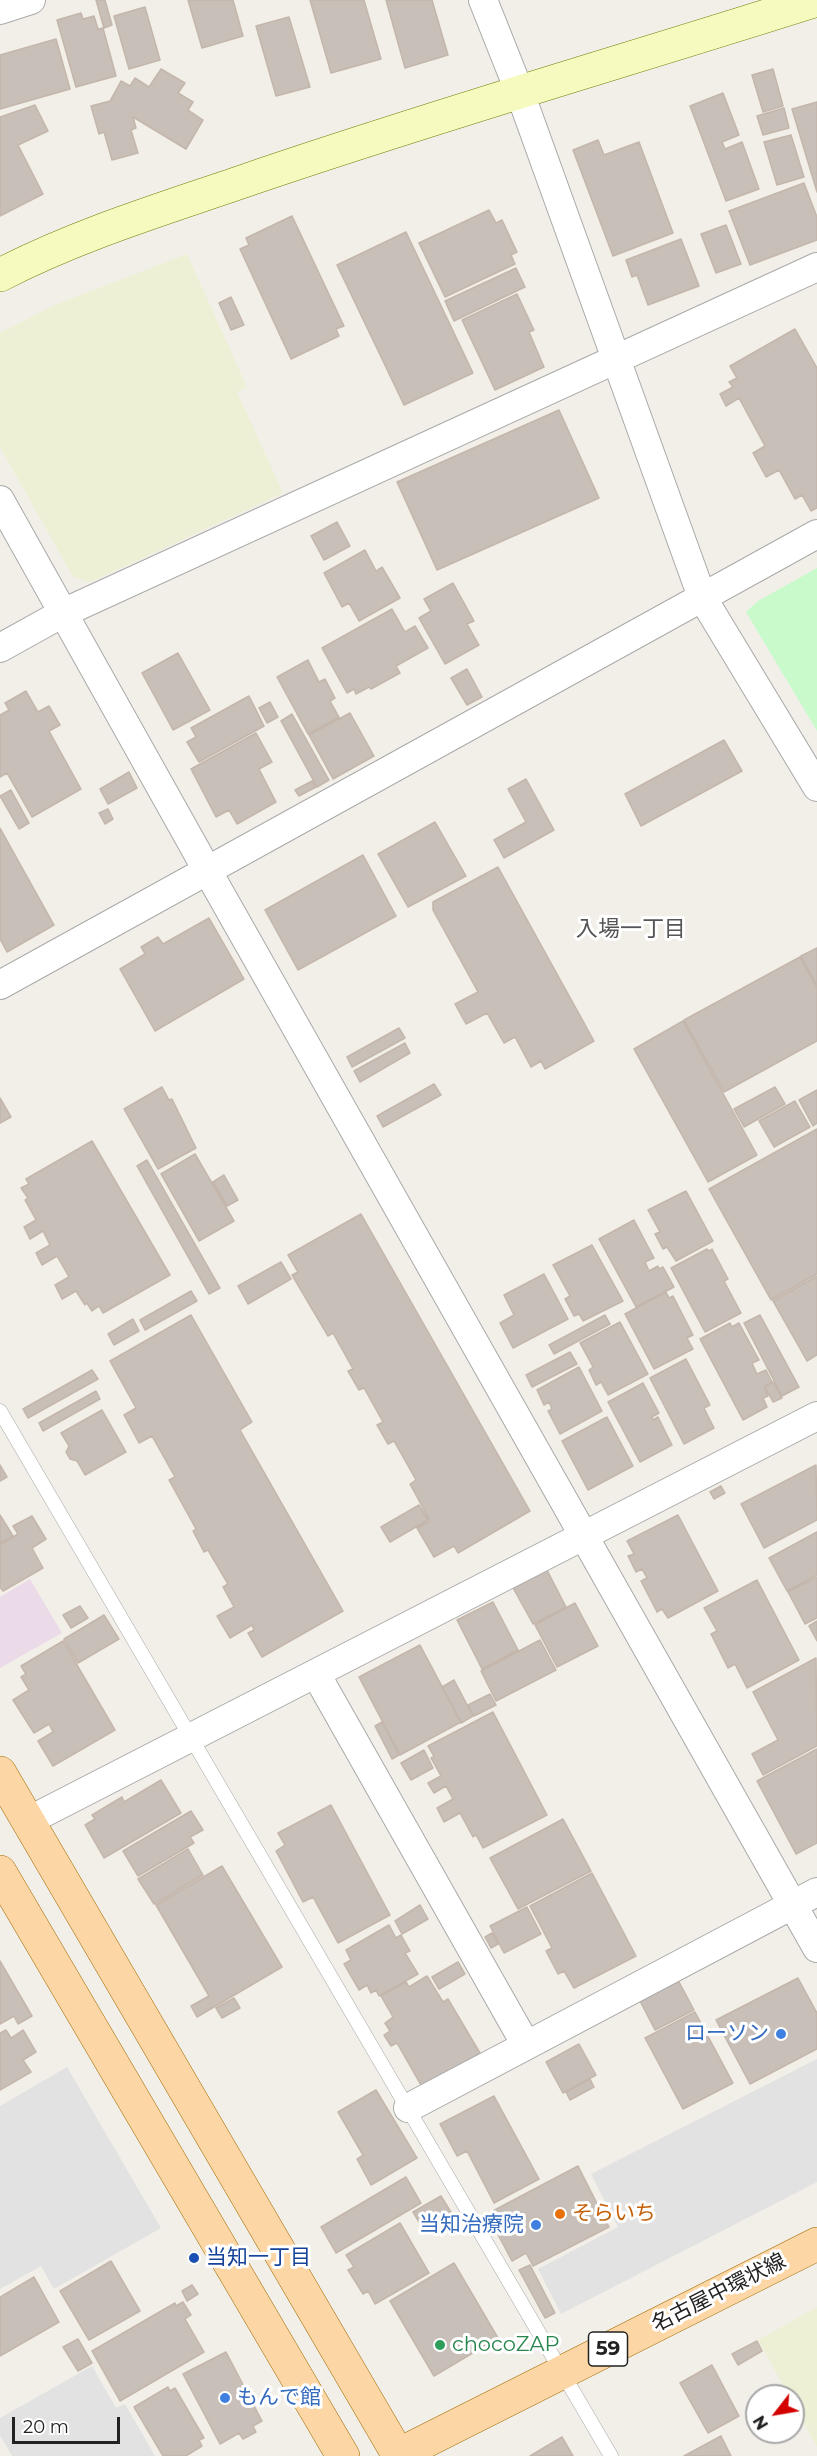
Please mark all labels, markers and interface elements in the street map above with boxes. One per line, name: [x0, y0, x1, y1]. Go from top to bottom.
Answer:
district label: 入場一丁目: [576, 917, 686, 943]
place label: ローソン: [685, 2021, 769, 2047]
marker: ローソン: [774, 2027, 788, 2041]
place label: そらいち: [572, 2201, 656, 2227]
marker: そらいち: [553, 2207, 567, 2221]
place label: 当知治療院: [419, 2212, 524, 2238]
marker: 当知治療院: [529, 2218, 543, 2232]
place label: 当知一丁目: [206, 2245, 311, 2271]
street label: 名古屋中環状線: [648, 2248, 790, 2338]
marker: 当知一丁目: [187, 2251, 201, 2265]
place label: chocoZAP: [452, 2332, 560, 2358]
road number: 59: [588, 2332, 628, 2366]
marker: chocoZAP: [433, 2338, 447, 2352]
north arrow: [745, 2384, 805, 2444]
place label: もんで館: [237, 2385, 321, 2411]
marker: もんで館: [218, 2391, 232, 2405]
scale bar: [15, 2405, 123, 2443]
text: N: [749, 2412, 772, 2433]
text: 20 m: [23, 2416, 69, 2438]

